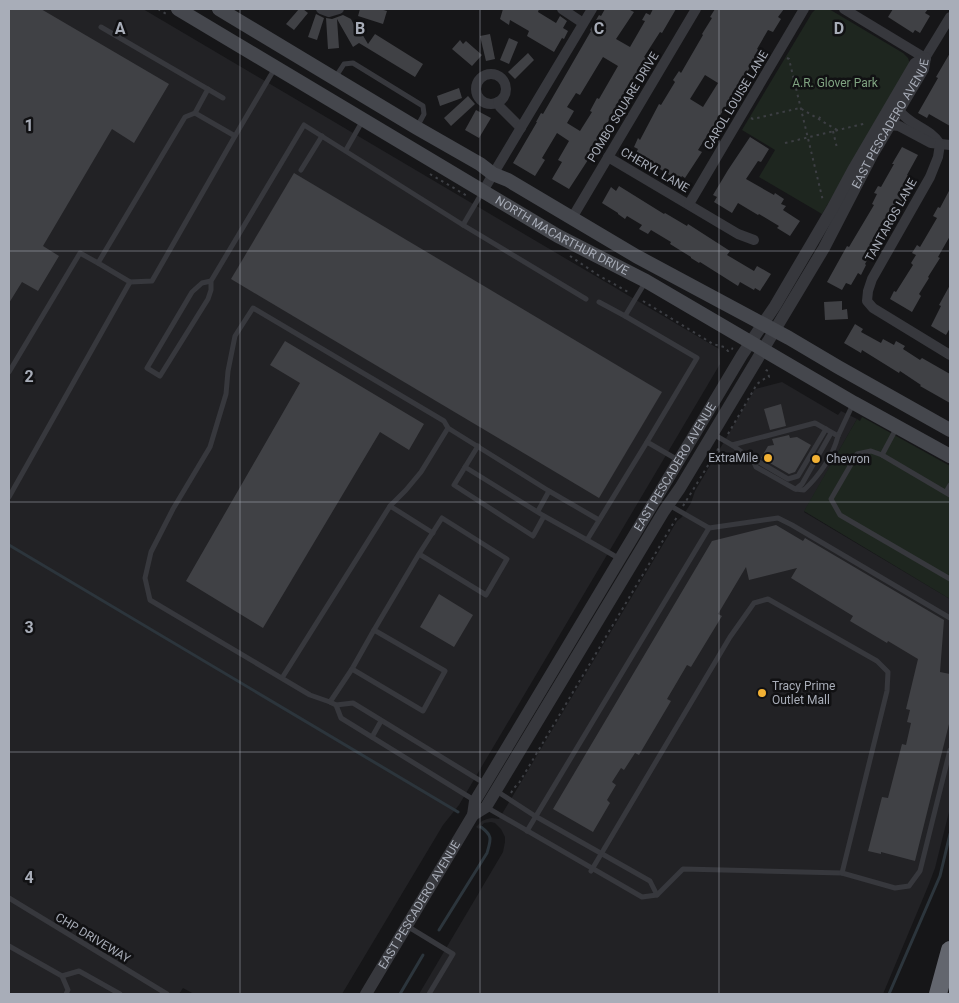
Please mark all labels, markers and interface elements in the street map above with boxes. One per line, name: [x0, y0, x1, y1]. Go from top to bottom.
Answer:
text: A: [115, 19, 126, 38]
text: B: [355, 19, 365, 38]
text: C: [594, 19, 604, 38]
text: D: [834, 19, 844, 38]
street label: CAROL LOUISE LANE: [701, 48, 771, 152]
street label: POMBO SQUARE DRIVE: [585, 49, 662, 165]
street label: EAST PESCADERO AVENUE: [849, 57, 932, 191]
park label: A.R. Glover Park: [792, 76, 879, 90]
text: 1: [24, 116, 34, 135]
street label: CHERYL LANE: [618, 145, 692, 195]
street label: TANTAROS LANE: [862, 176, 920, 264]
street label: NORTH MACARTHUR DRIVE: [493, 193, 631, 278]
text: 2: [24, 367, 34, 386]
street label: EAST PESCADERO AVENUE: [631, 400, 719, 534]
place label: ExtraMile: [708, 451, 758, 465]
marker: ExtraMile: [762, 452, 774, 464]
place label: Chevron: [826, 452, 870, 466]
marker: Chevron: [810, 453, 822, 465]
text: 3: [24, 618, 34, 637]
place label: Tracy Prime Outlet Mall: [772, 679, 835, 707]
marker: Tracy Prime Outlet Mall: [756, 687, 768, 699]
street label: EAST PESCADERO AVENUE: [376, 838, 463, 971]
text: 4: [24, 868, 34, 887]
street label: CHP DRIVEWAY: [53, 910, 134, 966]

